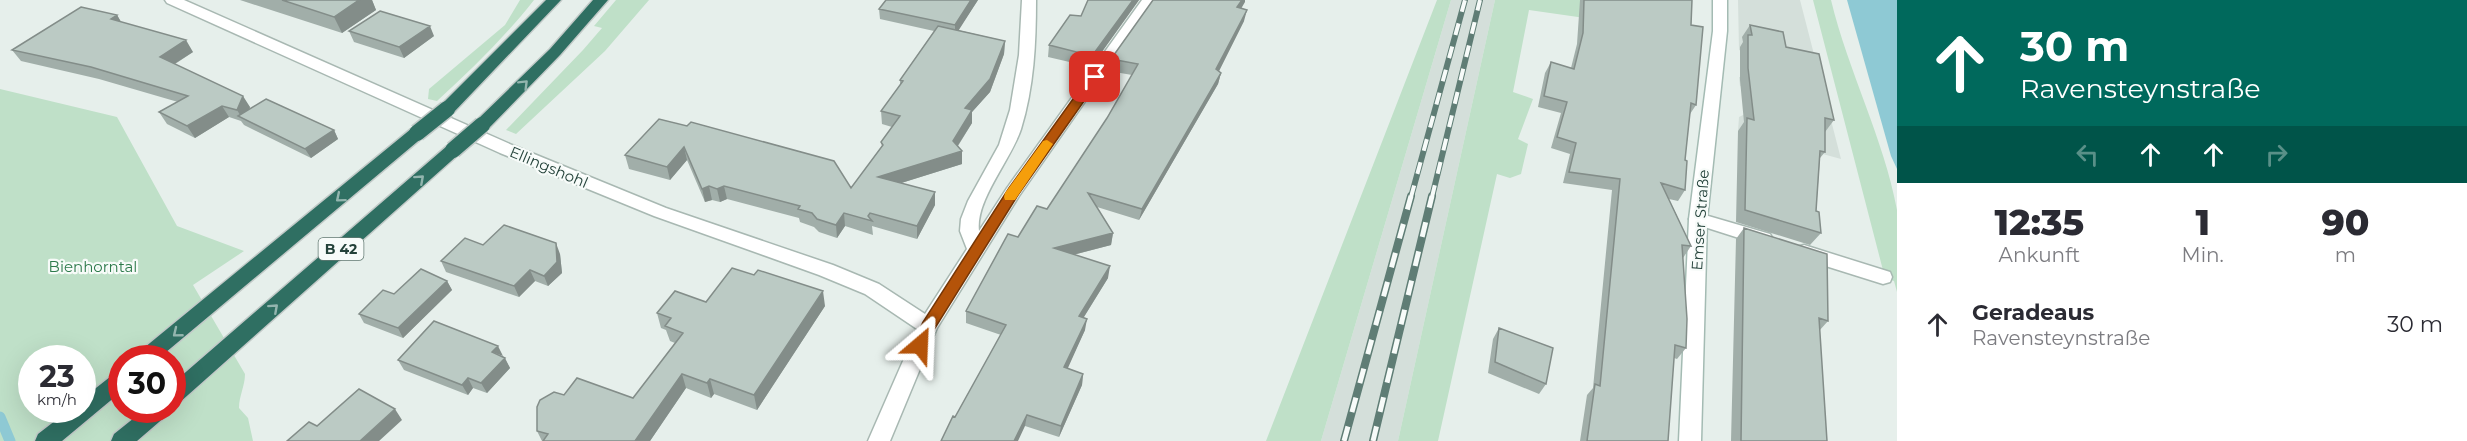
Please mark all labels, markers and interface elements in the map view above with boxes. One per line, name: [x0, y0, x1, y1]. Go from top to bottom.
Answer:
text: 30 m: [2020, 20, 2129, 72]
icon: ahead: [1921, 24, 1999, 102]
pin: [1069, 51, 1120, 102]
icon: arrive: [1078, 60, 1111, 93]
text: Ravensteynstraße: [2020, 72, 2261, 105]
one-way arrow: [517, 80, 527, 91]
icon: left: [2071, 138, 2104, 171]
icon: ahead: [2134, 138, 2167, 171]
icon: ahead: [2197, 138, 2230, 171]
icon: right: [2260, 138, 2293, 171]
street label: Ellingshohl: [507, 142, 591, 192]
street label: Emser Straße: [1687, 169, 1713, 271]
one-way arrow: [413, 175, 424, 186]
one-way arrow: [336, 190, 347, 201]
text: 12:35: [1995, 200, 2084, 244]
text: 1: [2195, 200, 2210, 244]
text: 90: [2321, 200, 2369, 244]
road number: B 42: [318, 238, 364, 260]
text: Ankunft: [1999, 243, 2080, 267]
text: Min.: [2182, 243, 2224, 267]
text: m: [2335, 243, 2356, 267]
park label: Bienhorntal: [49, 257, 137, 276]
text: Geradeaus: [1972, 299, 2094, 326]
one-way arrow: [267, 304, 278, 315]
icon: ahead: [1921, 308, 1954, 341]
text: 30 m: [2387, 311, 2443, 338]
position arrow: [888, 313, 952, 377]
one-way arrow: [173, 326, 184, 337]
text: Ravensteynstraße: [1972, 326, 2150, 350]
speed limit sign: 30: [108, 345, 186, 423]
text: 23: [39, 358, 75, 395]
text: km/h: [37, 390, 77, 409]

